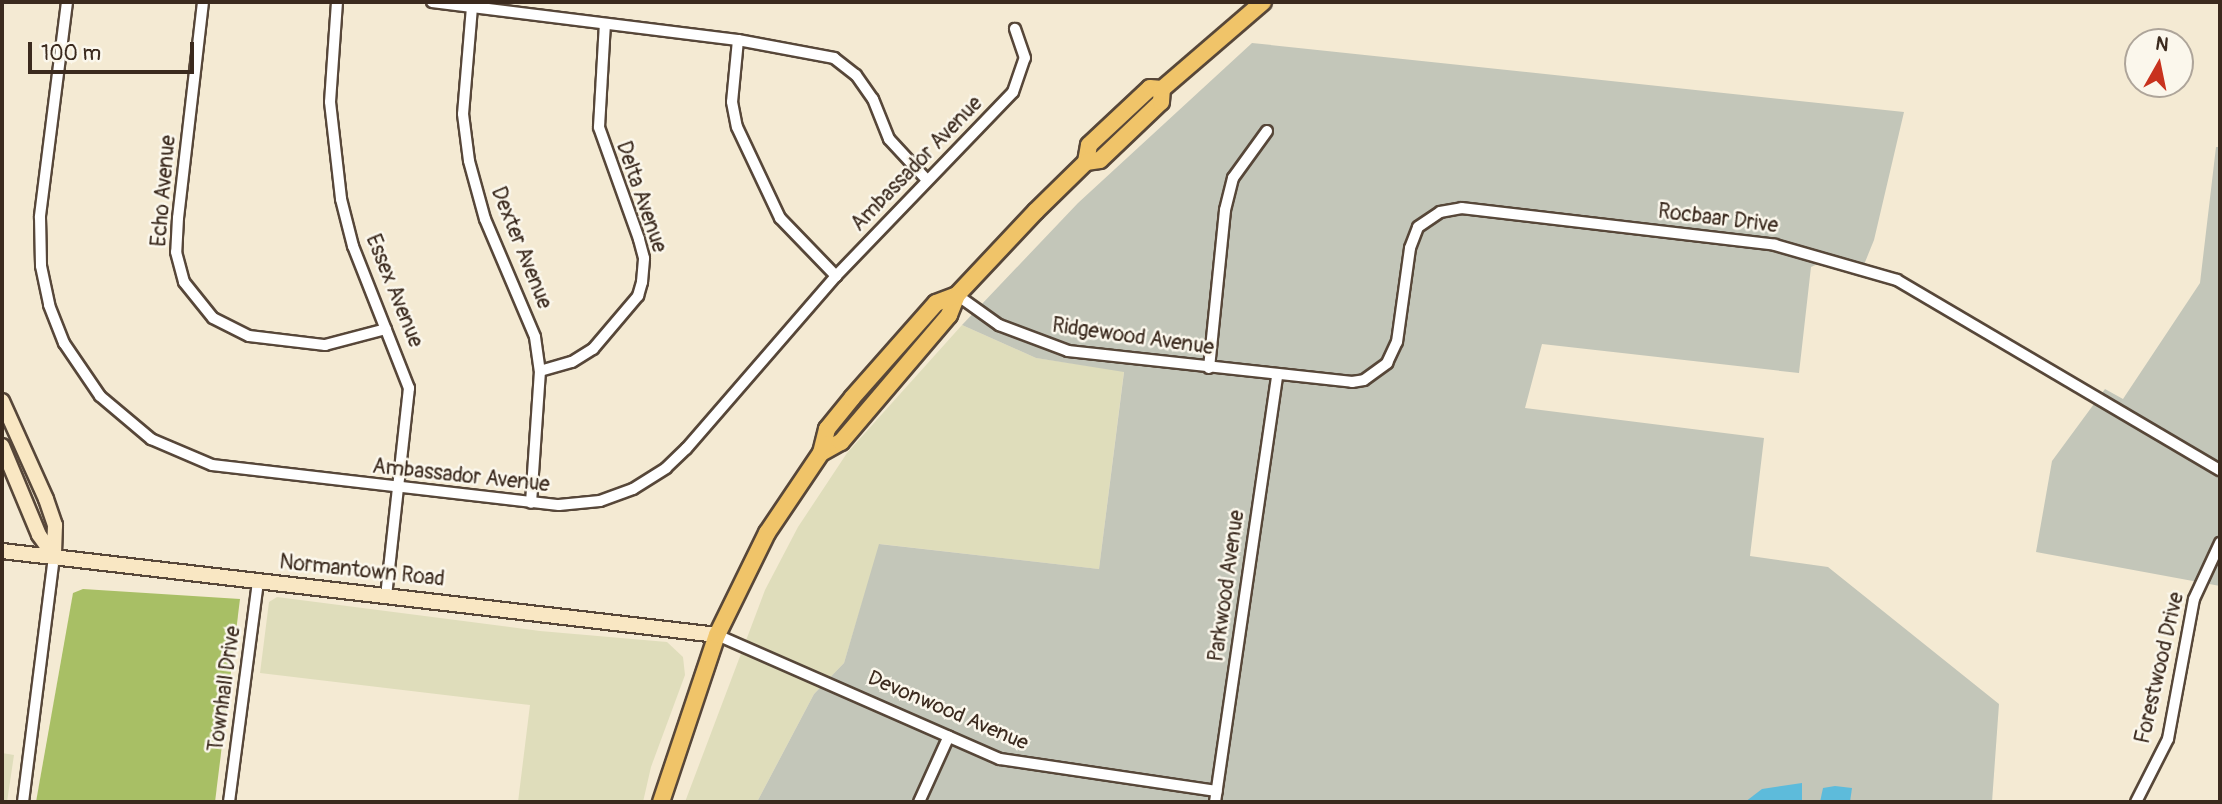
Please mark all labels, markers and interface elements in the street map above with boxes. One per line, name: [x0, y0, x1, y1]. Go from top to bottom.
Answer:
scale bar: [32, 28, 198, 72]
north arrow: [2124, 28, 2194, 98]
text: N: [2154, 31, 2170, 57]
text: 100 m: [41, 40, 101, 67]
street label: Ambassador Avenue: [846, 91, 988, 237]
street label: Echo Avenue: [147, 134, 181, 248]
street label: Delta Avenue: [610, 138, 672, 256]
street label: Dexter Avenue: [485, 183, 557, 313]
street label: Rocbaar Drive: [1656, 199, 1780, 239]
street label: Essex Avenue: [360, 231, 428, 351]
street label: Ridgewood Avenue: [1050, 313, 1216, 361]
street label: Ambassador Avenue: [371, 454, 551, 498]
street label: Parkwood Avenue: [1204, 509, 1250, 663]
street label: Normantown Road: [278, 550, 446, 592]
street label: Forestwood Drive: [2130, 590, 2190, 746]
street label: Townhall Drive: [204, 624, 246, 754]
street label: Devonwood Avenue: [864, 666, 1032, 756]

